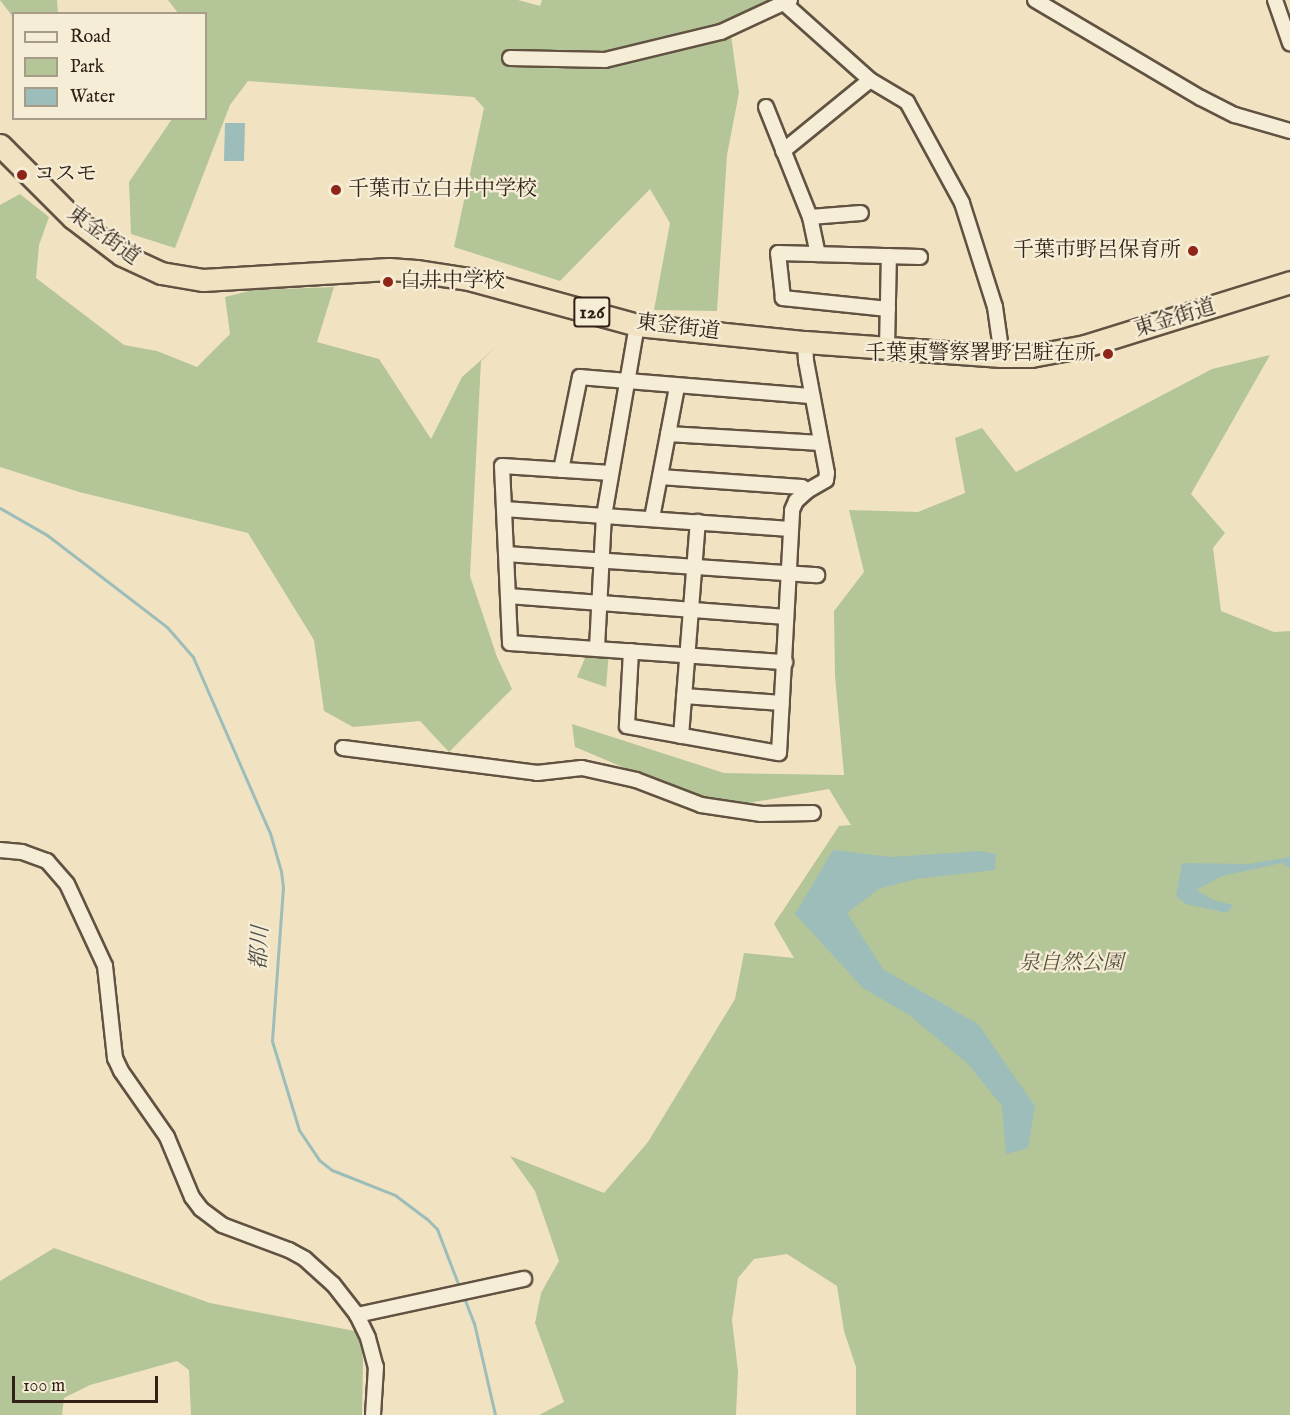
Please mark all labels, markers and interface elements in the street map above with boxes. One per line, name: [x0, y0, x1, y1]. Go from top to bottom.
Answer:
legend: [12, 12, 207, 120]
text: Road: [70, 26, 111, 49]
text: Park: [70, 56, 104, 79]
text: Water: [70, 86, 115, 109]
place label: コスモ: [34, 162, 97, 188]
marker: コスモ: [15, 168, 29, 182]
place label: 千葉市立白井中学校: [348, 177, 537, 203]
marker: 千葉市立白井中学校: [329, 183, 343, 197]
street label: 東金街道: [62, 201, 144, 271]
place label: 千葉市野呂保育所: [1013, 238, 1181, 264]
marker: 千葉市野呂保育所: [1186, 244, 1200, 258]
place label: 白井中学校: [400, 269, 505, 295]
marker: 白井中学校: [381, 275, 395, 289]
road number: 126: [572, 295, 612, 329]
street label: 東金街道: [1131, 295, 1219, 343]
street label: 東金街道: [635, 310, 721, 346]
place label: 千葉東警察署野呂駐在所: [865, 341, 1096, 367]
marker: 千葉東警察署野呂駐在所: [1101, 347, 1115, 361]
water label: 都川: [247, 925, 275, 971]
park label: 泉自然公園: [1019, 951, 1123, 977]
scale bar: [15, 1364, 160, 1402]
text: 100 m: [23, 1375, 65, 1398]

